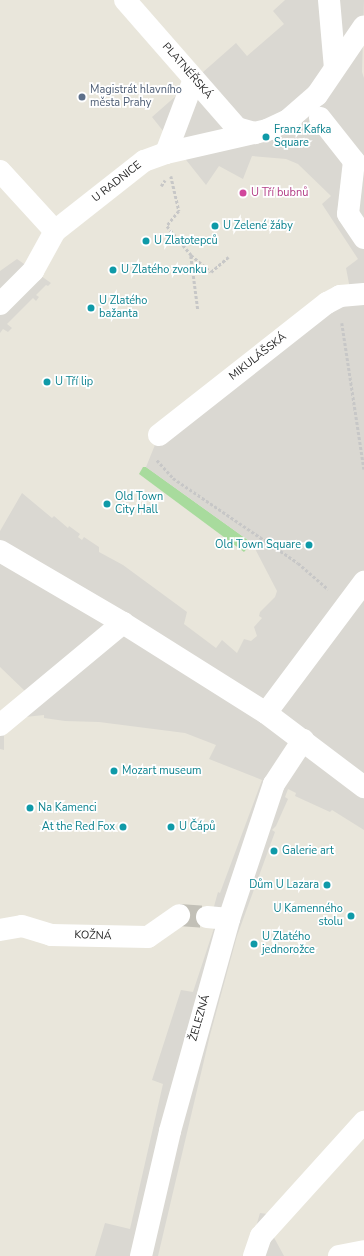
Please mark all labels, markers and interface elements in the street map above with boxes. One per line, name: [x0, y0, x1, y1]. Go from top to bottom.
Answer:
street label: PLATNÉŘSKÁ: [159, 40, 215, 102]
place label: Magistrát hlavního města Prahy: [90, 84, 182, 110]
marker: Magistrát hlavního města Prahy: [77, 92, 87, 102]
place label: Franz Kafka Square: [274, 124, 331, 150]
marker: Franz Kafka Square: [261, 132, 271, 142]
street label: U RADNICE: [90, 159, 144, 205]
place label: U Tří bubnů: [251, 186, 308, 200]
marker: U Tří bubnů: [238, 188, 248, 198]
place label: U Zelené žáby: [223, 219, 293, 233]
marker: U Zelené žáby: [210, 221, 220, 231]
place label: U Zlatotepců: [154, 234, 218, 248]
marker: U Zlatotepců: [141, 236, 151, 246]
place label: U Zlatého zvonku: [121, 263, 207, 277]
marker: U Zlatého zvonku: [108, 265, 118, 275]
place label: U Zlatého bažanta: [99, 295, 147, 321]
marker: U Zlatého bažanta: [86, 303, 96, 313]
street label: MIKULÁŠSKÁ: [227, 331, 289, 383]
place label: U Tří lip: [55, 375, 93, 389]
marker: U Tří lip: [42, 377, 52, 387]
place label: Old Town City Hall: [115, 491, 163, 517]
marker: Old Town City Hall: [102, 499, 112, 509]
place label: Old Town Square: [215, 538, 301, 552]
marker: Old Town Square: [304, 540, 314, 550]
place label: Mozart museum: [122, 764, 202, 778]
marker: Mozart museum: [109, 766, 119, 776]
place label: Na Kamenci: [38, 801, 97, 815]
marker: Na Kamenci: [25, 803, 35, 813]
place label: At the Red Fox: [42, 820, 115, 834]
place label: U Čápů: [179, 820, 215, 834]
marker: At the Red Fox: [118, 822, 128, 832]
marker: U Čápů: [166, 822, 176, 832]
place label: Galerie art: [282, 844, 334, 858]
marker: Galerie art: [269, 846, 279, 856]
place label: Dům U Lazara: [249, 878, 319, 892]
marker: Dům U Lazara: [322, 880, 332, 890]
place label: U Kamenného stolu: [273, 903, 343, 929]
marker: U Kamenného stolu: [346, 911, 356, 921]
street label: KOŽNÁ: [74, 929, 112, 943]
place label: U Zlatého jednorožce: [262, 931, 315, 957]
marker: U Zlatého jednorožce: [249, 939, 259, 949]
street label: ŽELEZNÁ: [187, 993, 213, 1043]

